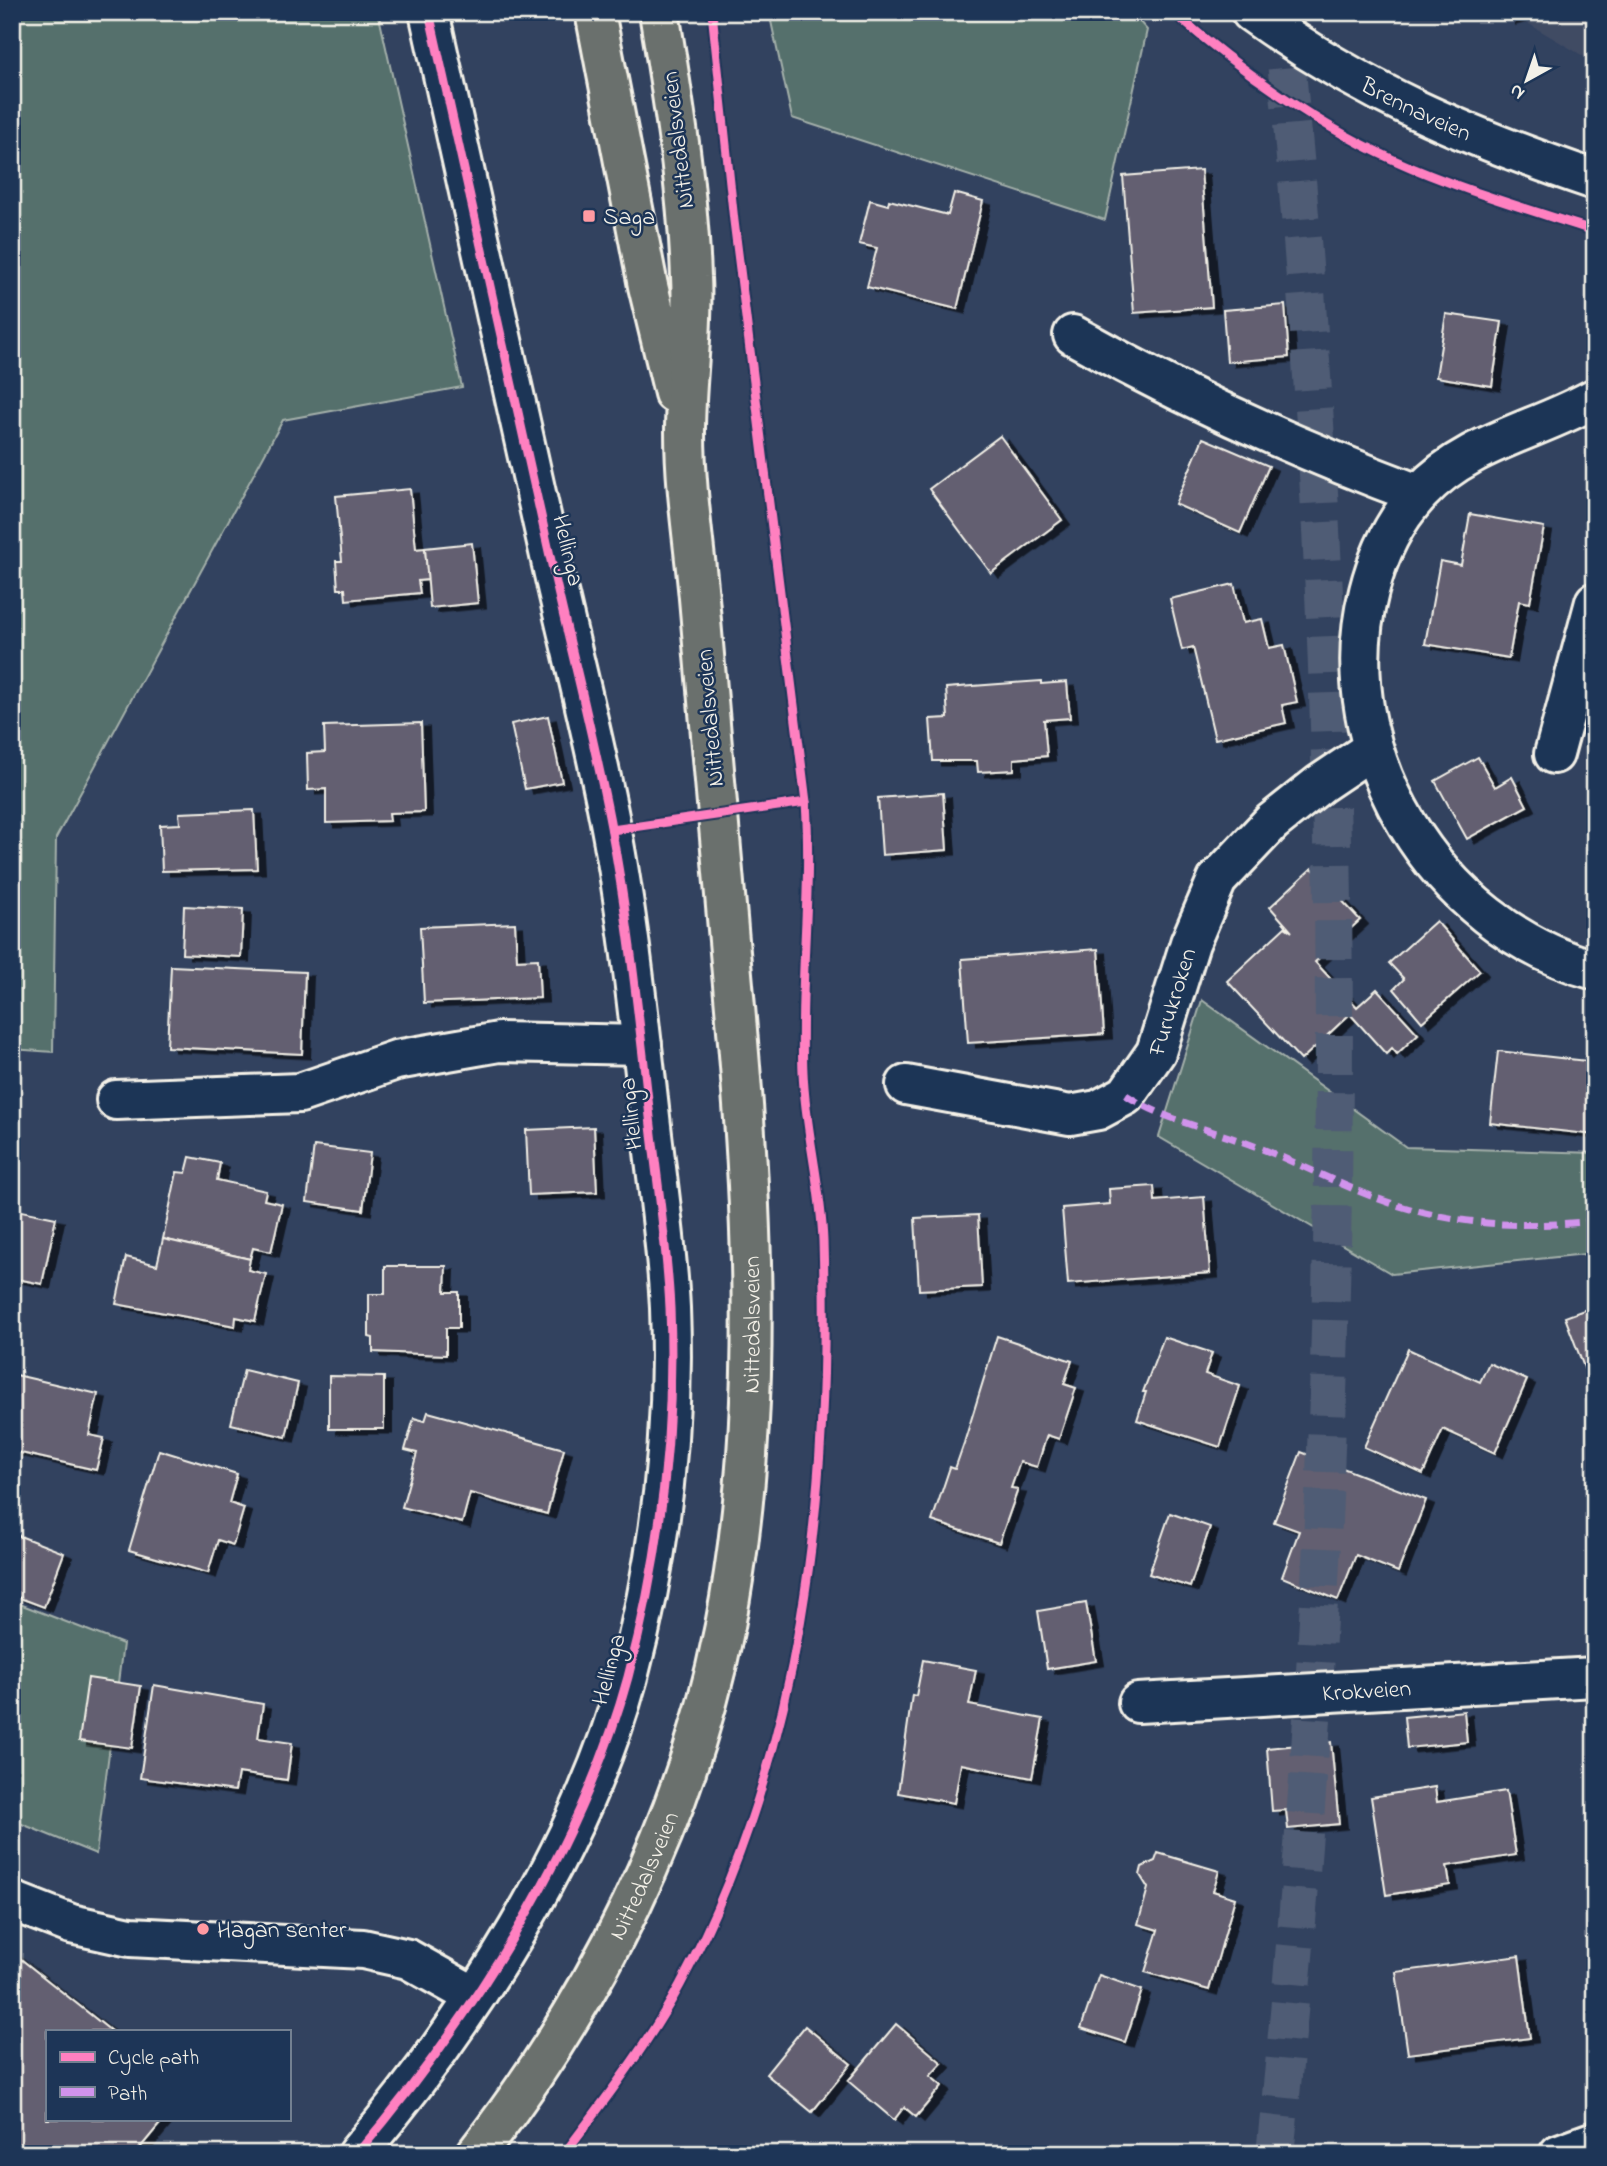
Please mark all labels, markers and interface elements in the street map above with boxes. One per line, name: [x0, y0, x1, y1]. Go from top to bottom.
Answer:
north arrow: [1492, 46, 1562, 116]
street label: Nittedalsveien: [654, 69, 705, 210]
street label: Brennaveien: [1353, 69, 1476, 152]
text: N: [1504, 77, 1531, 106]
place label: Saga: [603, 201, 655, 236]
marker: Saga: [581, 208, 597, 224]
street label: Hellinga: [541, 511, 592, 590]
street label: Nittedalsveien: [688, 648, 735, 788]
street label: Furukroken: [1140, 944, 1207, 1062]
street label: Hellinga: [611, 1076, 654, 1152]
street label: Nittedalsveien: [735, 1255, 772, 1394]
street label: Hellinga: [584, 1630, 637, 1709]
street label: Krokveien: [1321, 1672, 1412, 1712]
street label: Nittedalsveien: [601, 1807, 690, 1947]
place label: Hagan senter: [217, 1914, 347, 1949]
marker: Hagan senter: [195, 1921, 211, 1937]
legend: [46, 2030, 290, 2120]
text: Cycle path: [108, 2044, 199, 2076]
text: Path: [108, 2080, 147, 2110]

